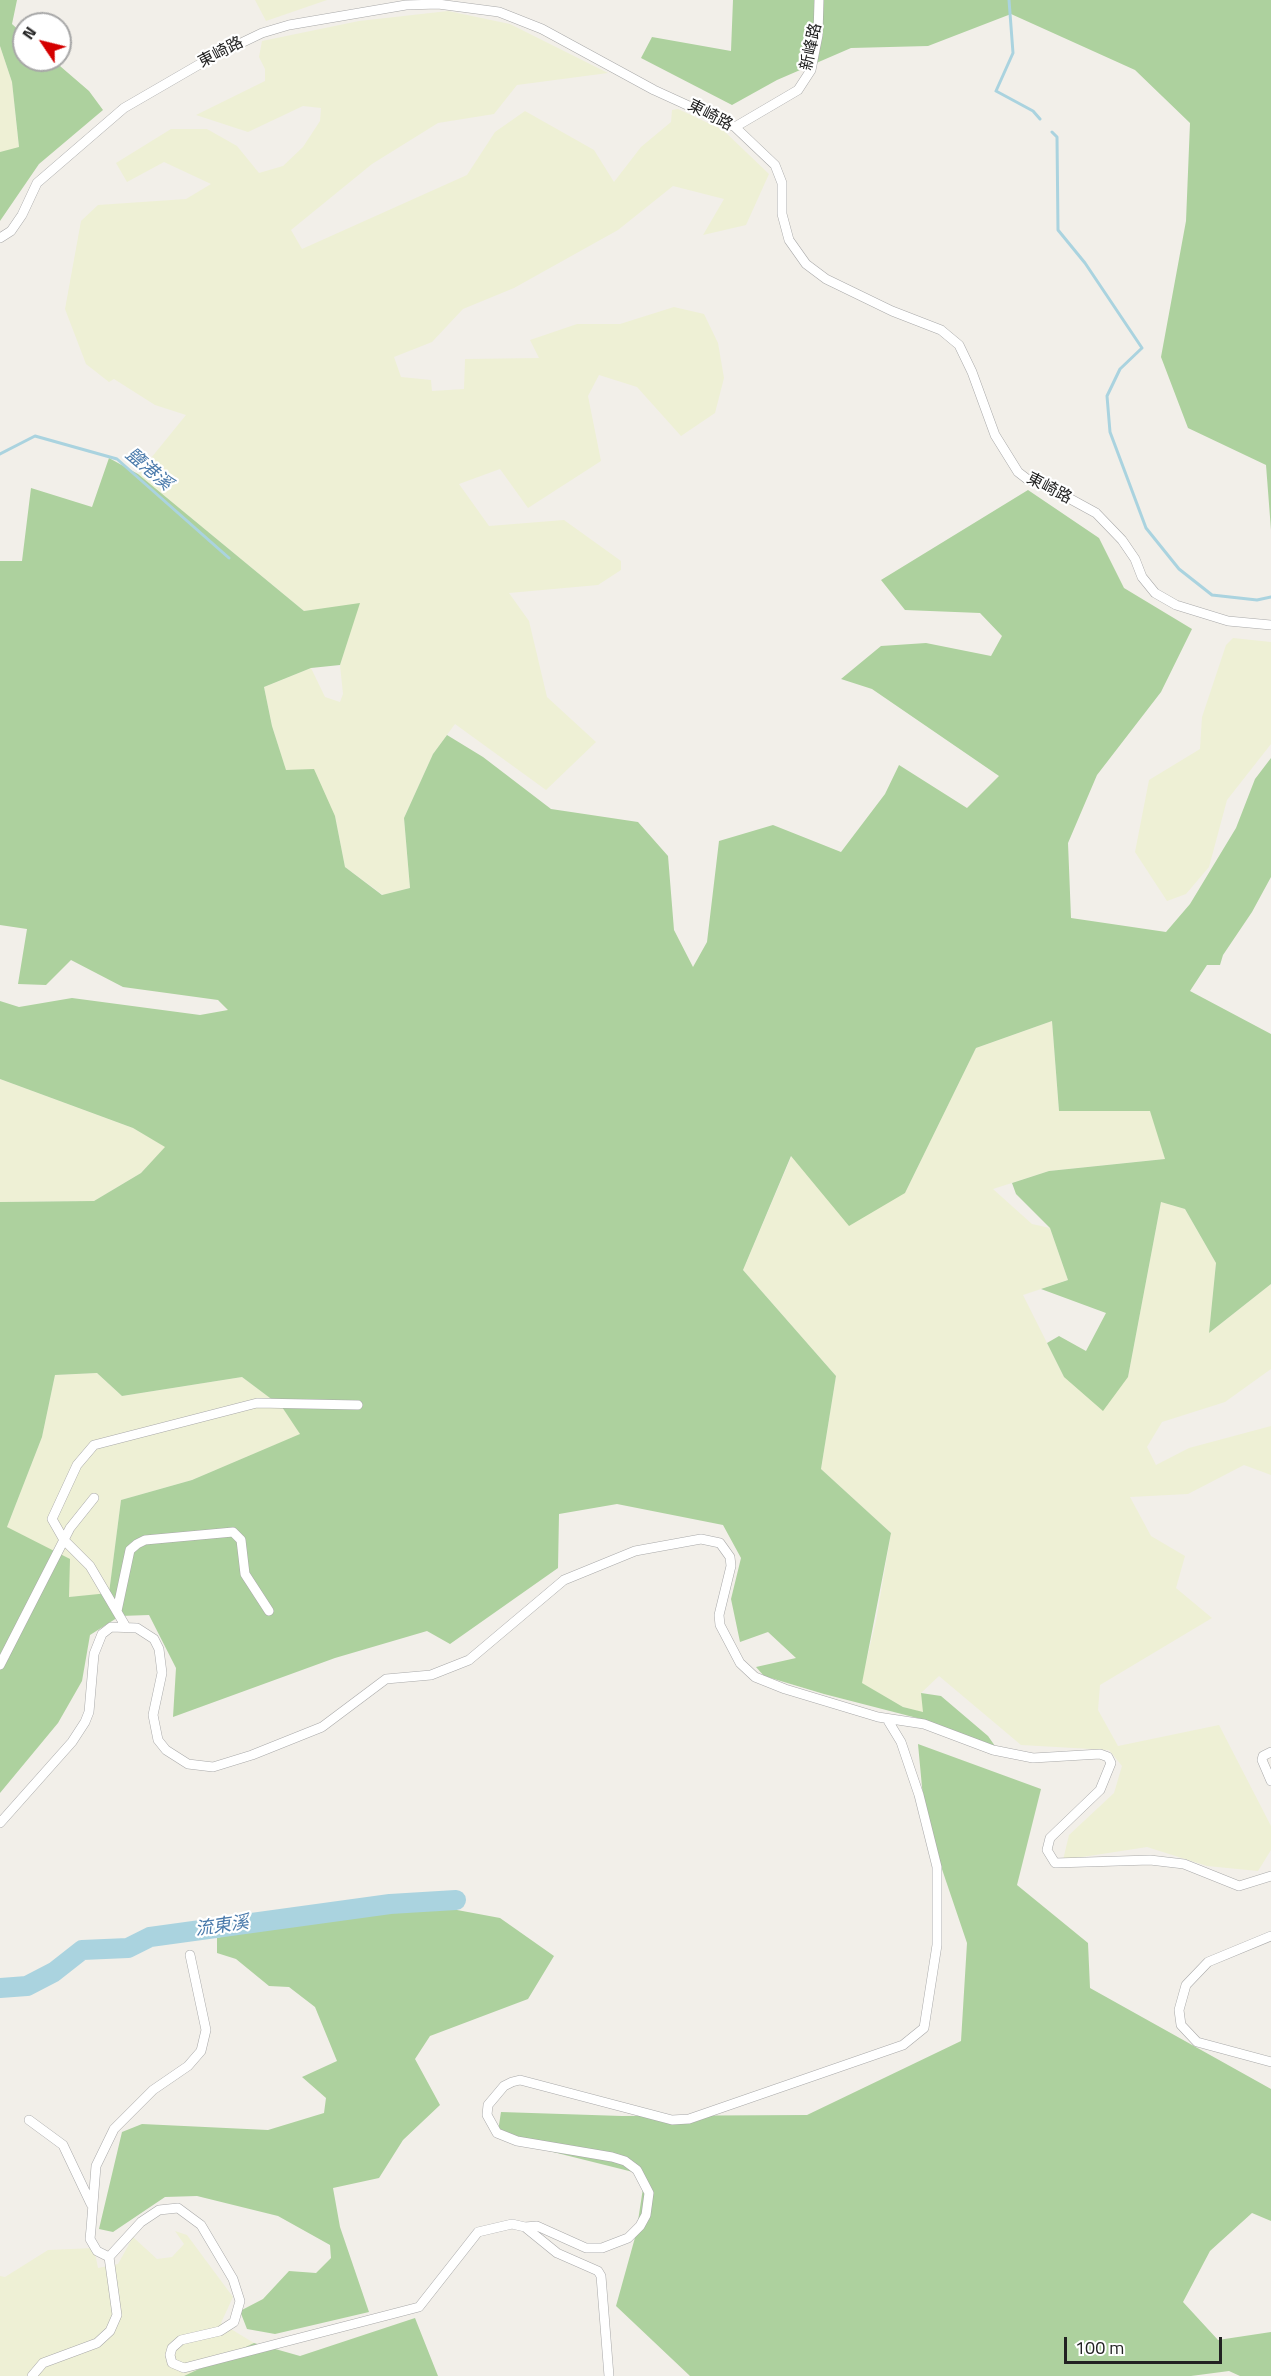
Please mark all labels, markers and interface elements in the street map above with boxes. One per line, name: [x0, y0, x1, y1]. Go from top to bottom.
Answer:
north arrow: [12, 12, 72, 72]
text: N: [16, 21, 42, 44]
street label: 新峰路: [798, 22, 826, 72]
street label: 東崎路: [195, 34, 247, 72]
street label: 東崎路: [684, 97, 736, 135]
water label: 鹽港溪: [120, 444, 176, 496]
street label: 東崎路: [1023, 470, 1075, 508]
water label: 流東溪: [194, 1913, 250, 1941]
scale bar: [1067, 2325, 1224, 2363]
text: 100 m: [1075, 2334, 1124, 2361]

